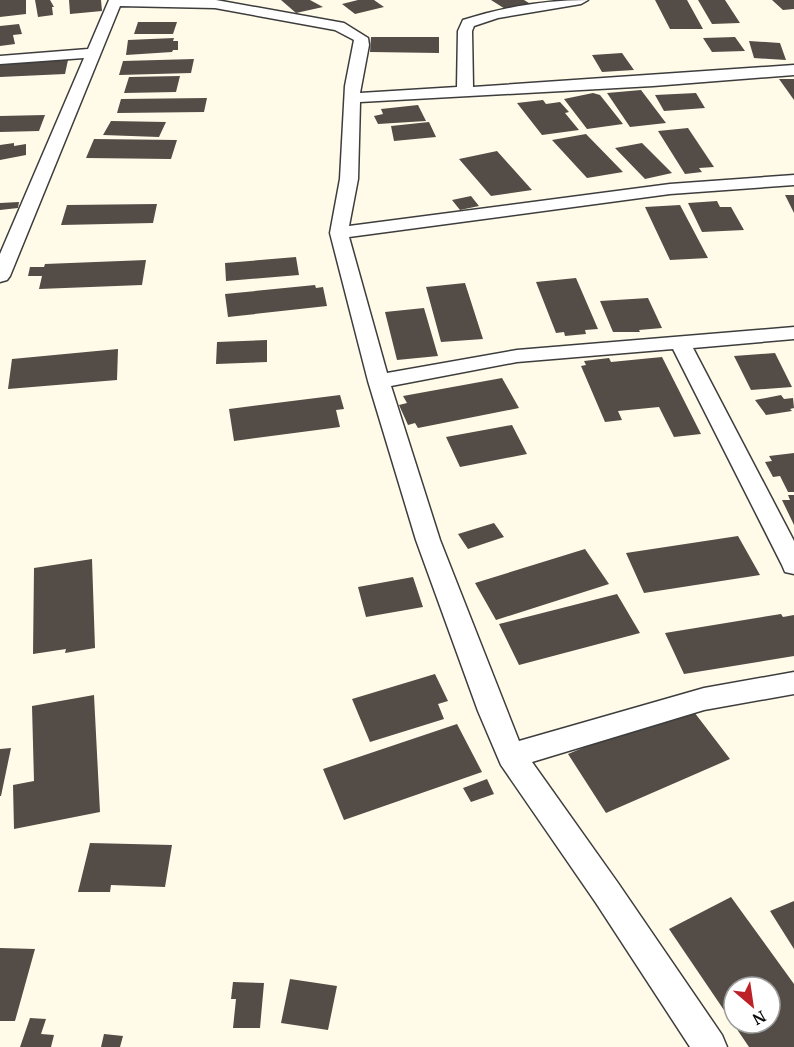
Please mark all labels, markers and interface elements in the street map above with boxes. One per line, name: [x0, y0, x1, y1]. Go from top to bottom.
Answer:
north arrow: [722, 975, 782, 1035]
text: N: [749, 1006, 770, 1031]

